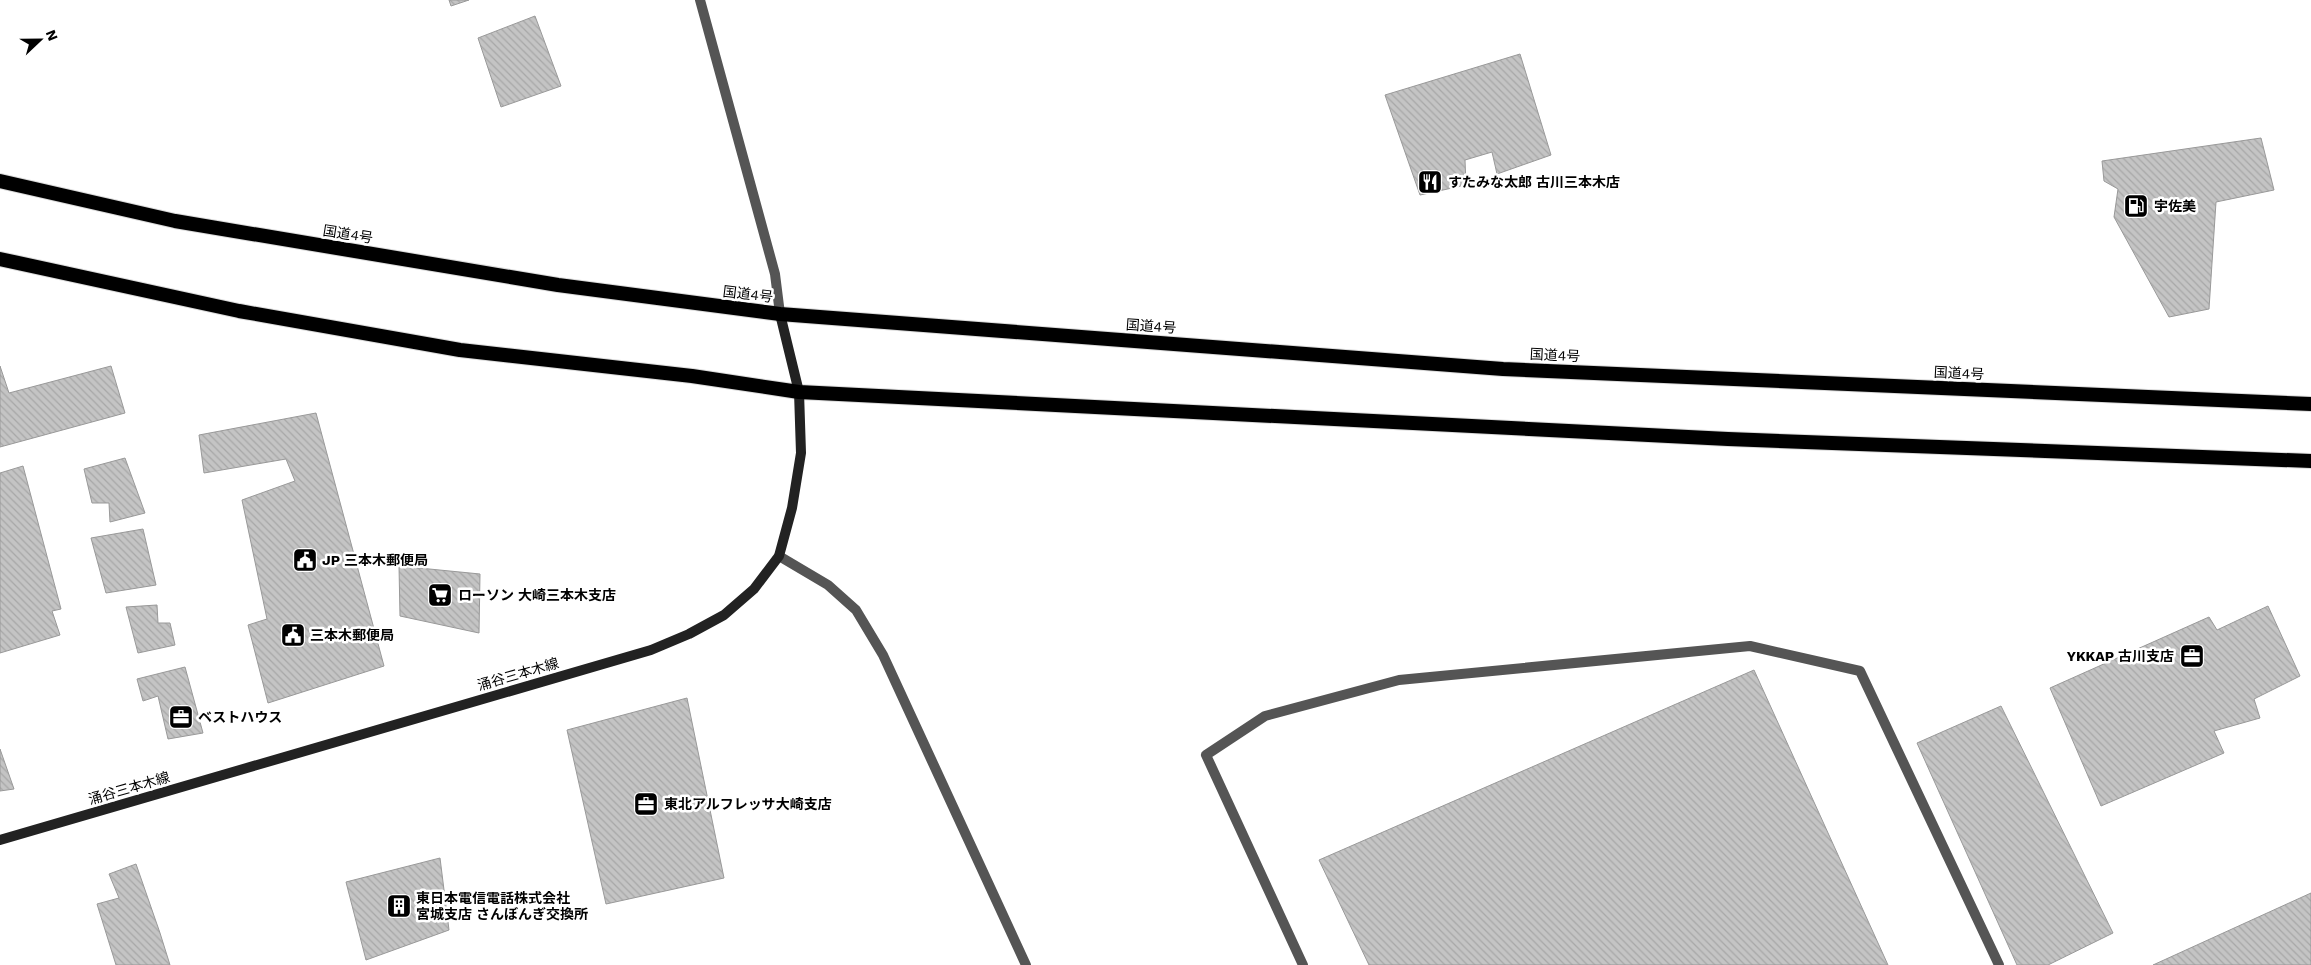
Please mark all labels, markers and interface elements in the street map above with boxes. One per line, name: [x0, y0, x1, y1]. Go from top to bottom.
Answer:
north arrow: [15, 15, 65, 65]
text: N: [43, 27, 61, 43]
restaurant icon: すたみな太郎 古川三本木店: [1417, 169, 1443, 195]
place label: すたみな太郎 古川三本木店: [1448, 174, 1620, 190]
fuel station icon: 宇佐美: [2123, 193, 2149, 219]
place label: 宇佐美: [2154, 198, 2196, 214]
street label: 国道4号: [322, 222, 374, 246]
street label: 国道4号: [722, 283, 774, 305]
street label: 国道4号: [1125, 316, 1177, 336]
street label: 国道4号: [1529, 346, 1581, 364]
street label: 国道4号: [1933, 364, 1985, 382]
public building icon: JP 三本木郵便局: [292, 547, 318, 573]
place label: JP 三本木郵便局: [322, 552, 428, 568]
supermarket icon: ローソン 大崎三本木支店: [427, 582, 453, 608]
place label: ローソン 大崎三本木支店: [458, 587, 616, 603]
public building icon: 三本木郵便局: [280, 622, 306, 648]
place label: 三本木郵便局: [310, 627, 394, 643]
office icon: YKKAP 古川支店: [2179, 643, 2205, 669]
place label: YKKAP 古川支店: [2067, 648, 2174, 664]
street label: 涌谷三本木線: [475, 655, 561, 693]
office icon: ベストハウス: [168, 704, 194, 730]
place label: ベストハウス: [198, 709, 282, 725]
street label: 涌谷三本木線: [86, 769, 172, 807]
office icon: 東北アルフレッサ大崎支店: [633, 791, 659, 817]
place label: 東北アルフレッサ大崎支店: [664, 796, 832, 812]
place label: 東日本電信電話株式会社 宮城支店 さんぼんぎ交換所: [416, 890, 588, 922]
building icon: 東日本電信電話株式会社 宮城支店 さんぼんぎ交換所: [386, 893, 412, 919]

